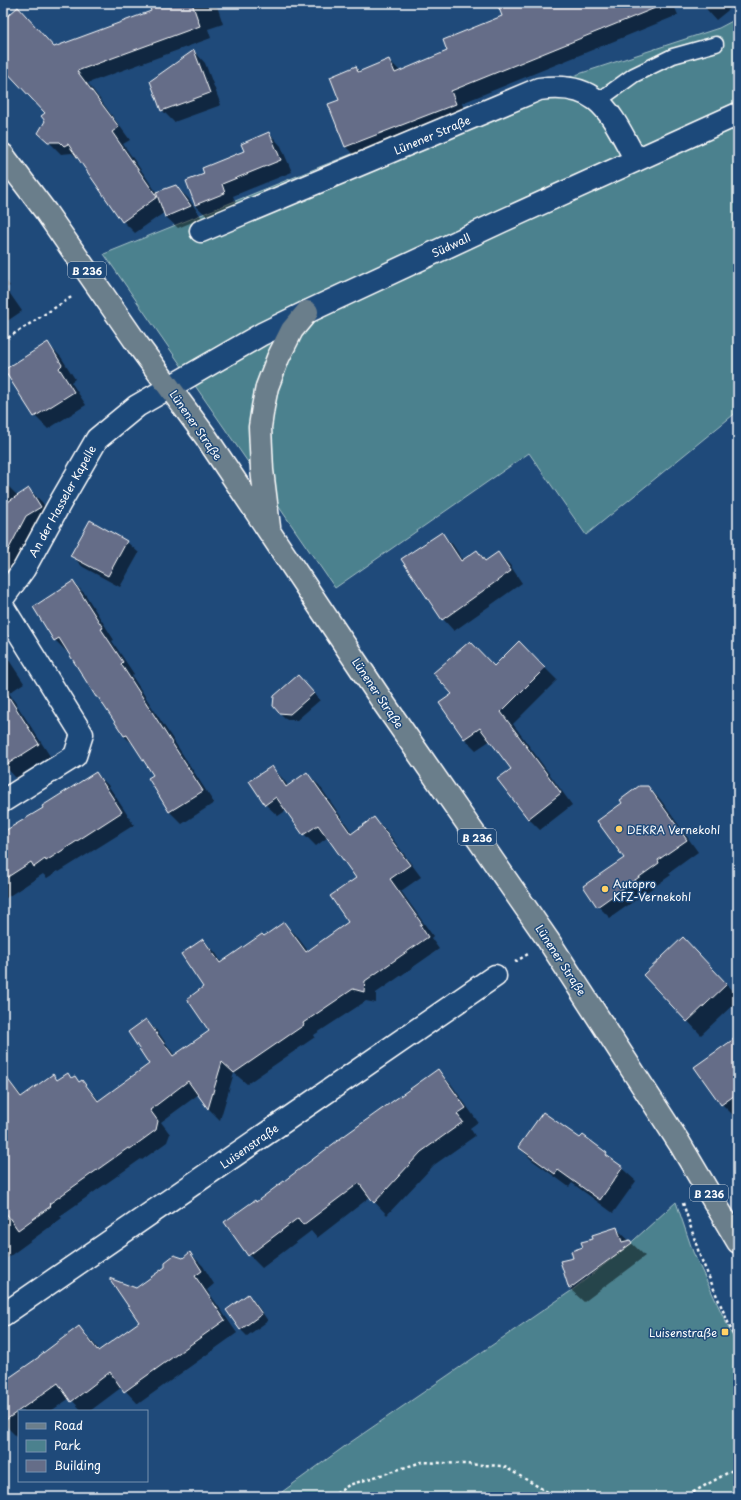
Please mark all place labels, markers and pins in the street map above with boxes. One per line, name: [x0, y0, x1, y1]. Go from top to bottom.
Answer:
place label: DEKRA Vernekohl: [627, 821, 720, 838]
marker: DEKRA Vernekohl: [614, 824, 624, 834]
place label: Autopro KFZ-Vernekohl: [613, 875, 691, 905]
marker: Autopro KFZ-Vernekohl: [600, 884, 610, 894]
place label: Luisenstraße: [649, 1324, 717, 1341]
marker: Luisenstraße: [720, 1327, 730, 1337]

